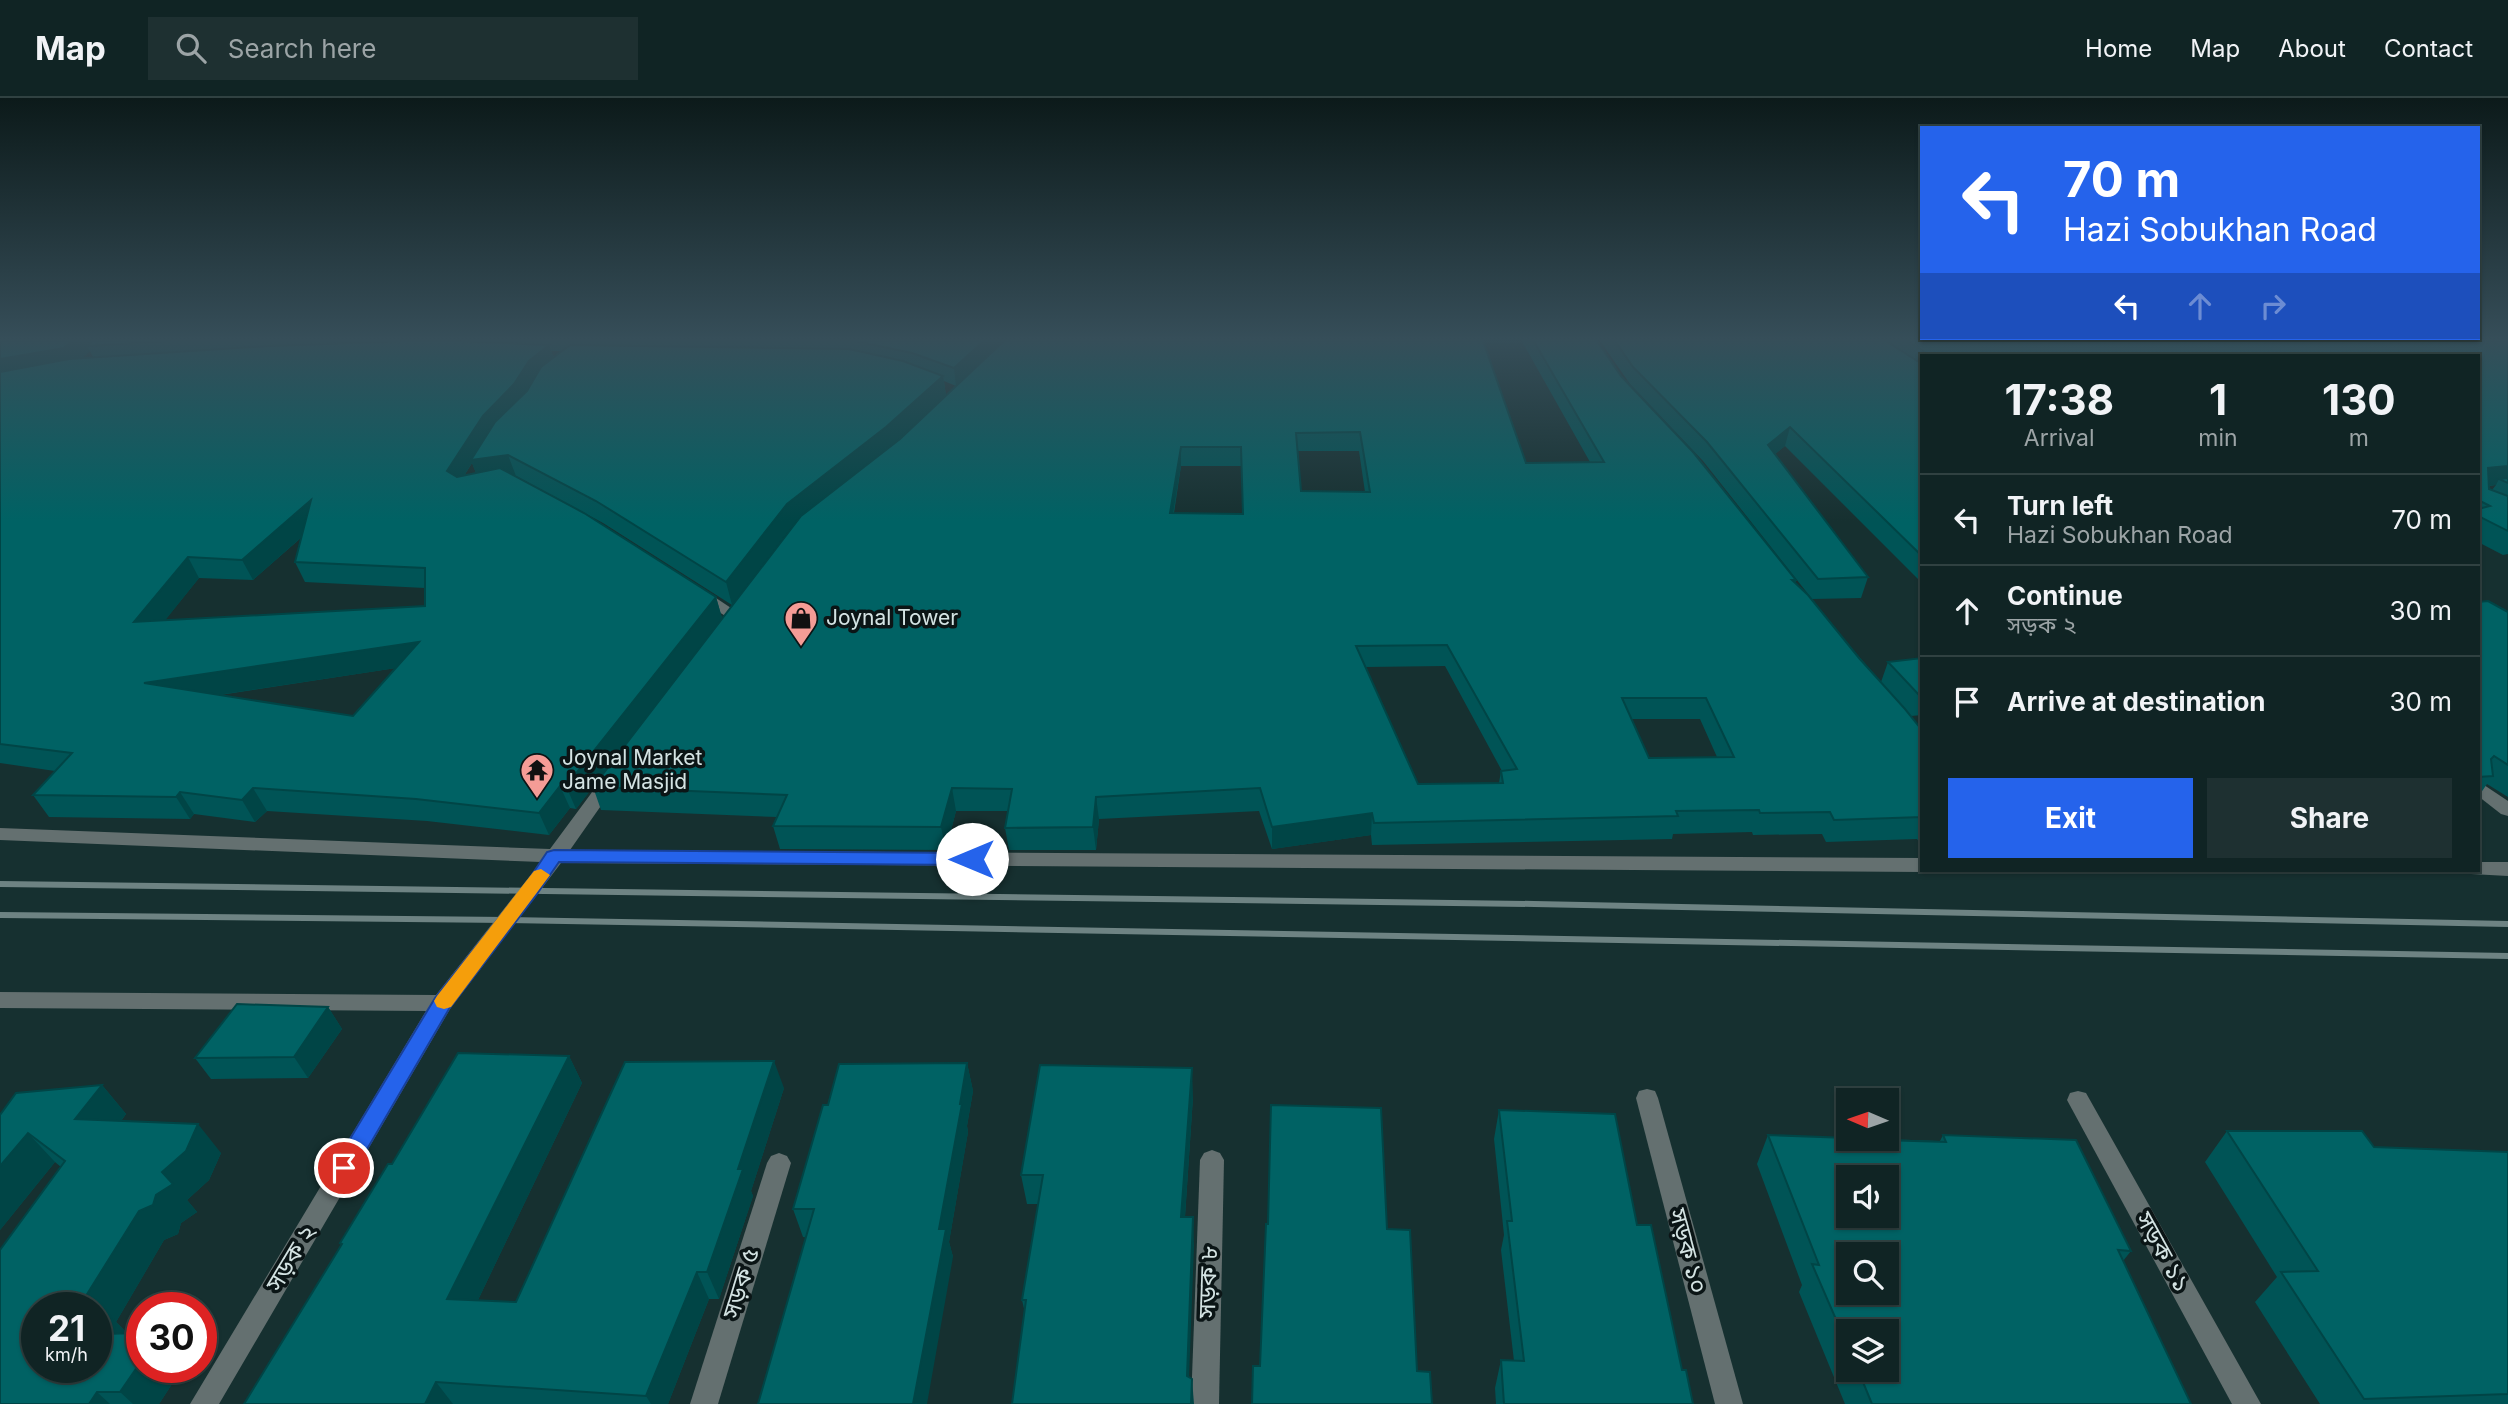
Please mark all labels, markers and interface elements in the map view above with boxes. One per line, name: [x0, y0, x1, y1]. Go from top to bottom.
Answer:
search box: [148, 17, 638, 80]
text: Map: [35, 28, 106, 68]
icon: search: [172, 29, 210, 67]
text: Search here: [228, 33, 376, 64]
text: Home: [2085, 34, 2152, 63]
text: Map: [2190, 34, 2240, 63]
text: About: [2278, 34, 2346, 63]
text: Contact: [2384, 34, 2473, 63]
text: 70 m: [2063, 150, 2180, 209]
icon: left: [1948, 154, 2039, 245]
text: Hazi Sobukhan Road: [2063, 210, 2377, 249]
icon: left: [2108, 287, 2146, 325]
icon: ahead: [2181, 287, 2219, 325]
icon: right: [2254, 287, 2292, 325]
text: 17:38: [2004, 374, 2114, 425]
text: 1: [2209, 374, 2227, 425]
text: 130: [2322, 374, 2396, 425]
text: Arrival: [2024, 424, 2095, 452]
text: min: [2198, 424, 2238, 452]
text: m: [2349, 424, 2369, 452]
text: Turn left: [2007, 490, 2113, 521]
icon: left: [1948, 501, 1986, 539]
text: 70 m: [2391, 504, 2452, 535]
text: Hazi Sobukhan Road: [2007, 521, 2233, 549]
text: Continue: [2007, 580, 2123, 611]
icon: ahead: [1948, 592, 1986, 630]
text: 30 m: [2389, 595, 2452, 626]
shop icon: Joynal Tower: [782, 599, 820, 648]
place label: Joynal Tower: [826, 605, 958, 630]
text: সড়ক ২: [2007, 611, 2076, 639]
icon: arrive: [1948, 683, 1986, 721]
text: Arrive at destination: [2007, 686, 2266, 717]
text: 30 m: [2389, 686, 2452, 717]
place label: Joynal Market Jame Masjid: [562, 745, 702, 794]
temple icon: Joynal Market Jame Masjid: [518, 751, 556, 800]
button: Exit: [1948, 778, 2193, 858]
button: Share: [2207, 778, 2452, 858]
position arrow: [935, 822, 1009, 896]
north arrow: [1836, 1088, 1899, 1152]
map controls: [1836, 1088, 1899, 1382]
pin: [314, 1138, 374, 1198]
icon: arrive: [325, 1149, 363, 1187]
button: sound: [1836, 1165, 1899, 1228]
street label: সড়ক ১০: [1663, 1204, 1714, 1296]
street label: সড়ক ১১: [2129, 1206, 2197, 1297]
street label: সড়ক ২: [259, 1219, 322, 1297]
button: search: [1836, 1242, 1899, 1305]
street label: সড়ক ৫: [716, 1244, 765, 1323]
street label: সড়ক ৮: [1192, 1245, 1223, 1320]
speed limit sign: 30: [126, 1292, 217, 1383]
text: 21: [48, 1307, 85, 1349]
button: layers: [1836, 1319, 1899, 1382]
text: km/h: [45, 1344, 88, 1365]

